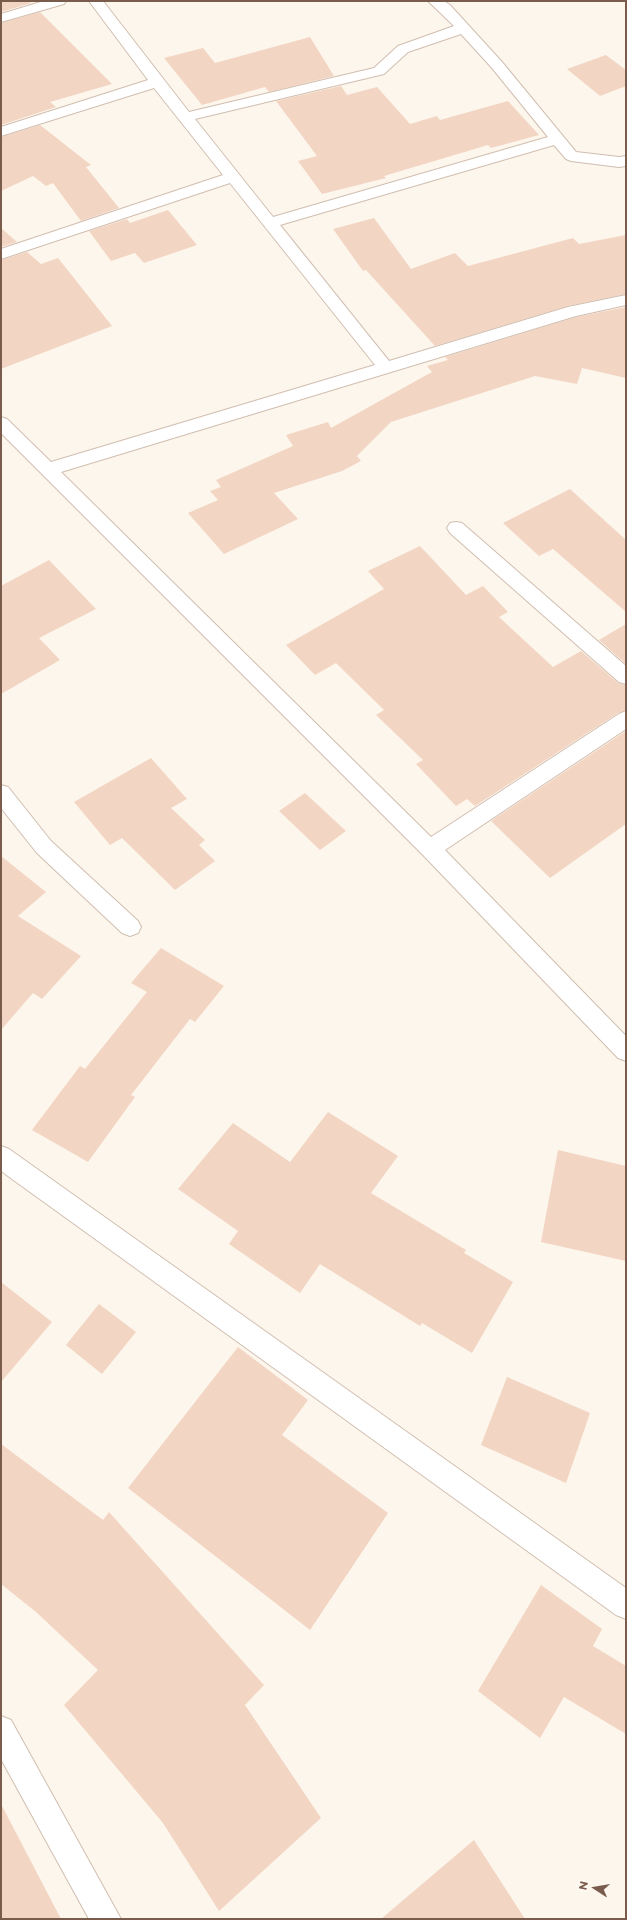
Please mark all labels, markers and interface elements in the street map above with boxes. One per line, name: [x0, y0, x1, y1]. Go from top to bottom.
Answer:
north arrow: [575, 1868, 615, 1908]
text: N: [575, 1880, 591, 1891]

